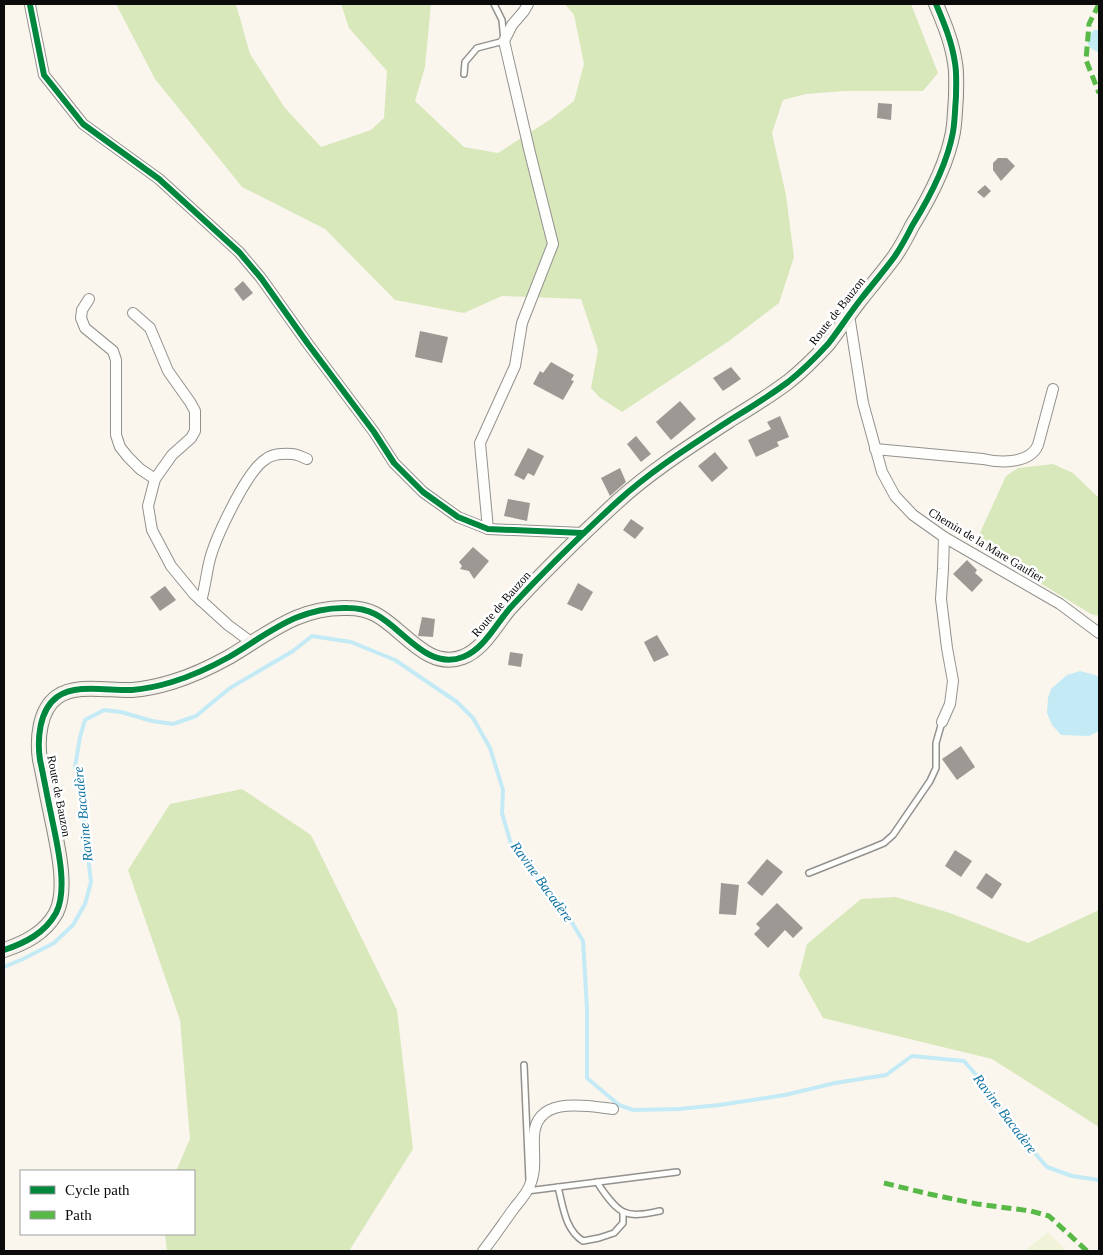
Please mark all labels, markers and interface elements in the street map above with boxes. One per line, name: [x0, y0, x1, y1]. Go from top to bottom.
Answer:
street label: Route de Bauzon: [806, 274, 868, 348]
street label: Chemin de la Mare Gaufier: [926, 505, 1046, 585]
street label: Route de Bauzon: [469, 568, 533, 640]
street label: Route de Bauzon: [44, 754, 74, 838]
water label: Ravine Bacadère: [71, 766, 96, 863]
water label: Ravine Bacadère: [507, 838, 576, 925]
water label: Ravine Bacadère: [970, 1071, 1040, 1157]
legend: [20, 1170, 195, 1235]
text: Cycle path: [65, 1182, 130, 1198]
text: Path: [65, 1207, 92, 1223]

